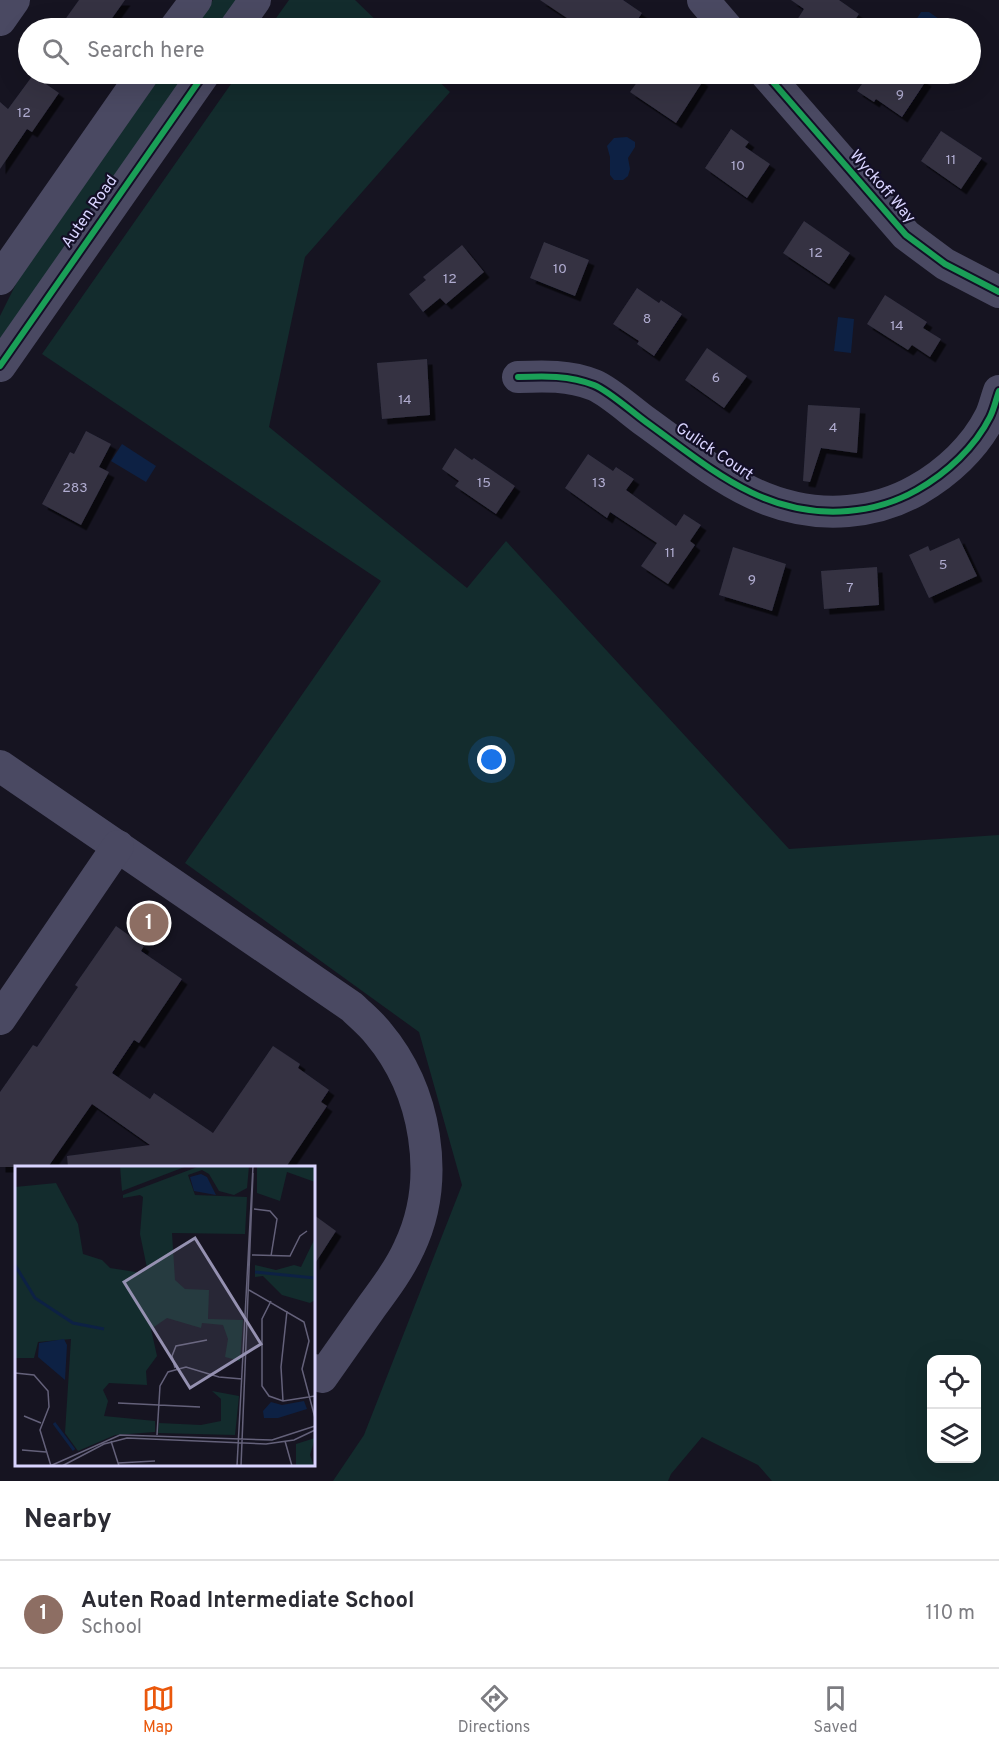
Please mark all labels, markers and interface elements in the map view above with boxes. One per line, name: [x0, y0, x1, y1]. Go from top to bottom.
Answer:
search box: [18, 18, 981, 84]
icon: search: [39, 35, 72, 68]
text: Search here: [87, 38, 205, 65]
house number: 9: [896, 87, 904, 104]
house number: 12: [17, 105, 31, 122]
street label: Wyckoff Way: [845, 146, 919, 228]
house number: 11: [946, 152, 956, 169]
house number: 10: [731, 158, 745, 175]
street label: Auten Road: [58, 172, 122, 252]
house number: 12: [809, 245, 823, 262]
house number: 10: [553, 261, 567, 278]
house number: 12: [443, 271, 457, 288]
house number: 8: [643, 311, 651, 328]
house number: 14: [890, 318, 904, 335]
house number: 6: [712, 370, 720, 387]
house number: 14: [398, 392, 412, 409]
street label: Gulick Court: [671, 419, 757, 485]
house number: 4: [829, 420, 837, 437]
house number: 15: [477, 475, 491, 492]
house number: 13: [592, 475, 606, 492]
house number: 283: [62, 480, 88, 497]
house number: 11: [665, 545, 675, 562]
house number: 5: [939, 557, 947, 574]
house number: 9: [748, 572, 756, 589]
house number: 7: [846, 580, 854, 597]
your location: [477, 745, 506, 774]
pin: 1: [130, 900, 168, 946]
inset map: [15, 1166, 315, 1466]
map controls: [927, 1355, 981, 1463]
button: locate: [927, 1355, 981, 1409]
button: layers: [927, 1409, 981, 1463]
text: Nearby: [24, 1504, 112, 1537]
text: Auten Road Intermediate School: [81, 1588, 414, 1615]
text: 1: [40, 1601, 48, 1627]
text: 110 m: [926, 1601, 975, 1627]
text: School: [81, 1615, 142, 1641]
tab: Map: [142, 1682, 175, 1738]
tab: Directions: [458, 1682, 530, 1738]
tab: Saved: [813, 1682, 857, 1738]

